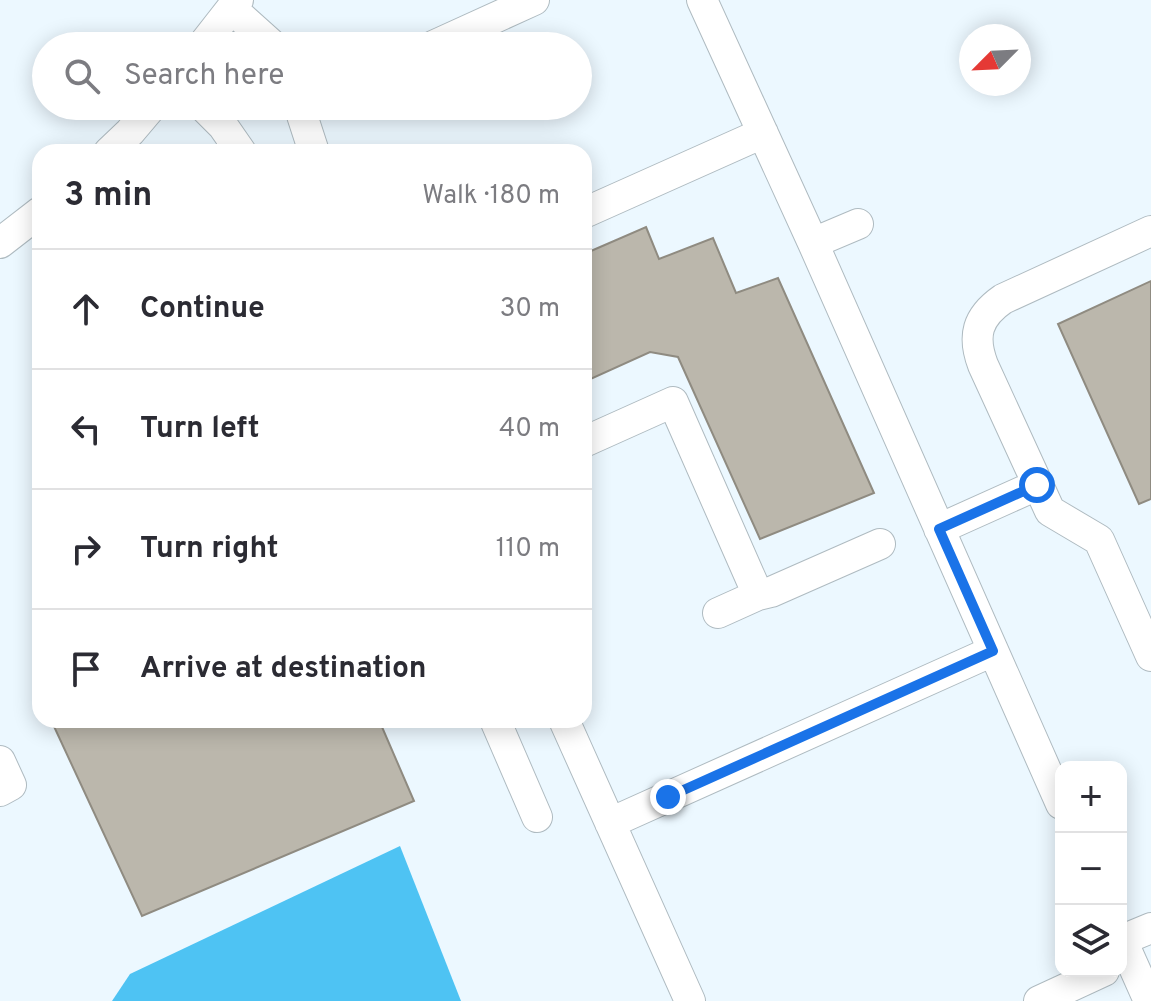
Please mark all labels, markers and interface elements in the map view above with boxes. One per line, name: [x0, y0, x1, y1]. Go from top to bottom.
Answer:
north arrow: [959, 24, 1031, 96]
search box: [32, 32, 592, 120]
icon: search: [60, 54, 104, 98]
text: Search here: [124, 58, 284, 95]
text: 3 min: [64, 175, 152, 218]
text: Walk · 180 m: [422, 180, 560, 213]
icon: ahead: [64, 287, 108, 331]
text: Continue: [140, 291, 265, 328]
text: 30 m: [500, 293, 560, 326]
icon: left: [64, 407, 108, 451]
text: Turn left: [140, 411, 260, 448]
text: 40 m: [499, 413, 560, 446]
route start: [1019, 467, 1055, 503]
icon: right: [64, 527, 108, 571]
text: Turn right: [140, 531, 278, 568]
text: 110 m: [496, 533, 560, 566]
icon: arrive: [64, 647, 108, 691]
text: Arrive at destination: [140, 651, 426, 688]
map controls: [1055, 761, 1127, 977]
button: +: [1055, 761, 1127, 833]
route end: [650, 779, 686, 815]
button: −: [1055, 833, 1127, 905]
button: layers: [1055, 905, 1127, 977]

